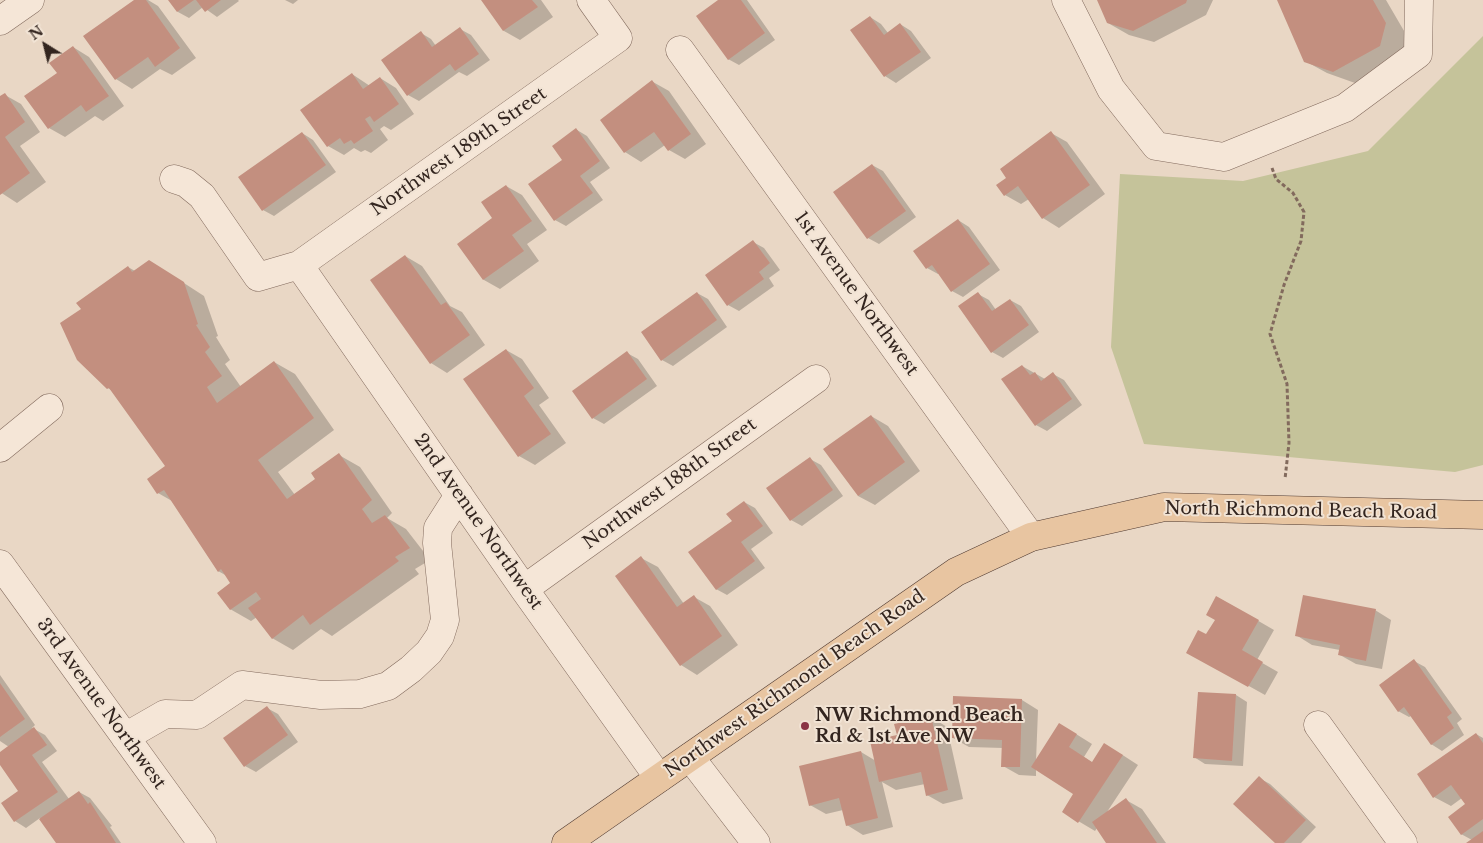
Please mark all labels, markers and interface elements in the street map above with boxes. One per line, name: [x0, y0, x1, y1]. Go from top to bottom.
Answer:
north arrow: [20, 20, 70, 70]
text: N: [26, 22, 47, 44]
street label: Northwest 189th Street: [367, 83, 551, 221]
street label: 1st Avenue Northwest: [789, 208, 923, 380]
street label: Northwest 188th Street: [579, 414, 761, 554]
street label: 2nd Avenue Northwest: [409, 430, 547, 614]
street label: North Richmond Beach Road: [1164, 498, 1438, 524]
street label: Northwest Richmond Beach Road: [661, 585, 929, 783]
street label: 3rd Avenue Northwest: [32, 614, 170, 794]
place label: NW Richmond Beach Rd & 1st Ave NW: [815, 705, 1023, 748]
marker: NW Richmond Beach Rd & 1st Ave NW: [799, 720, 811, 732]

